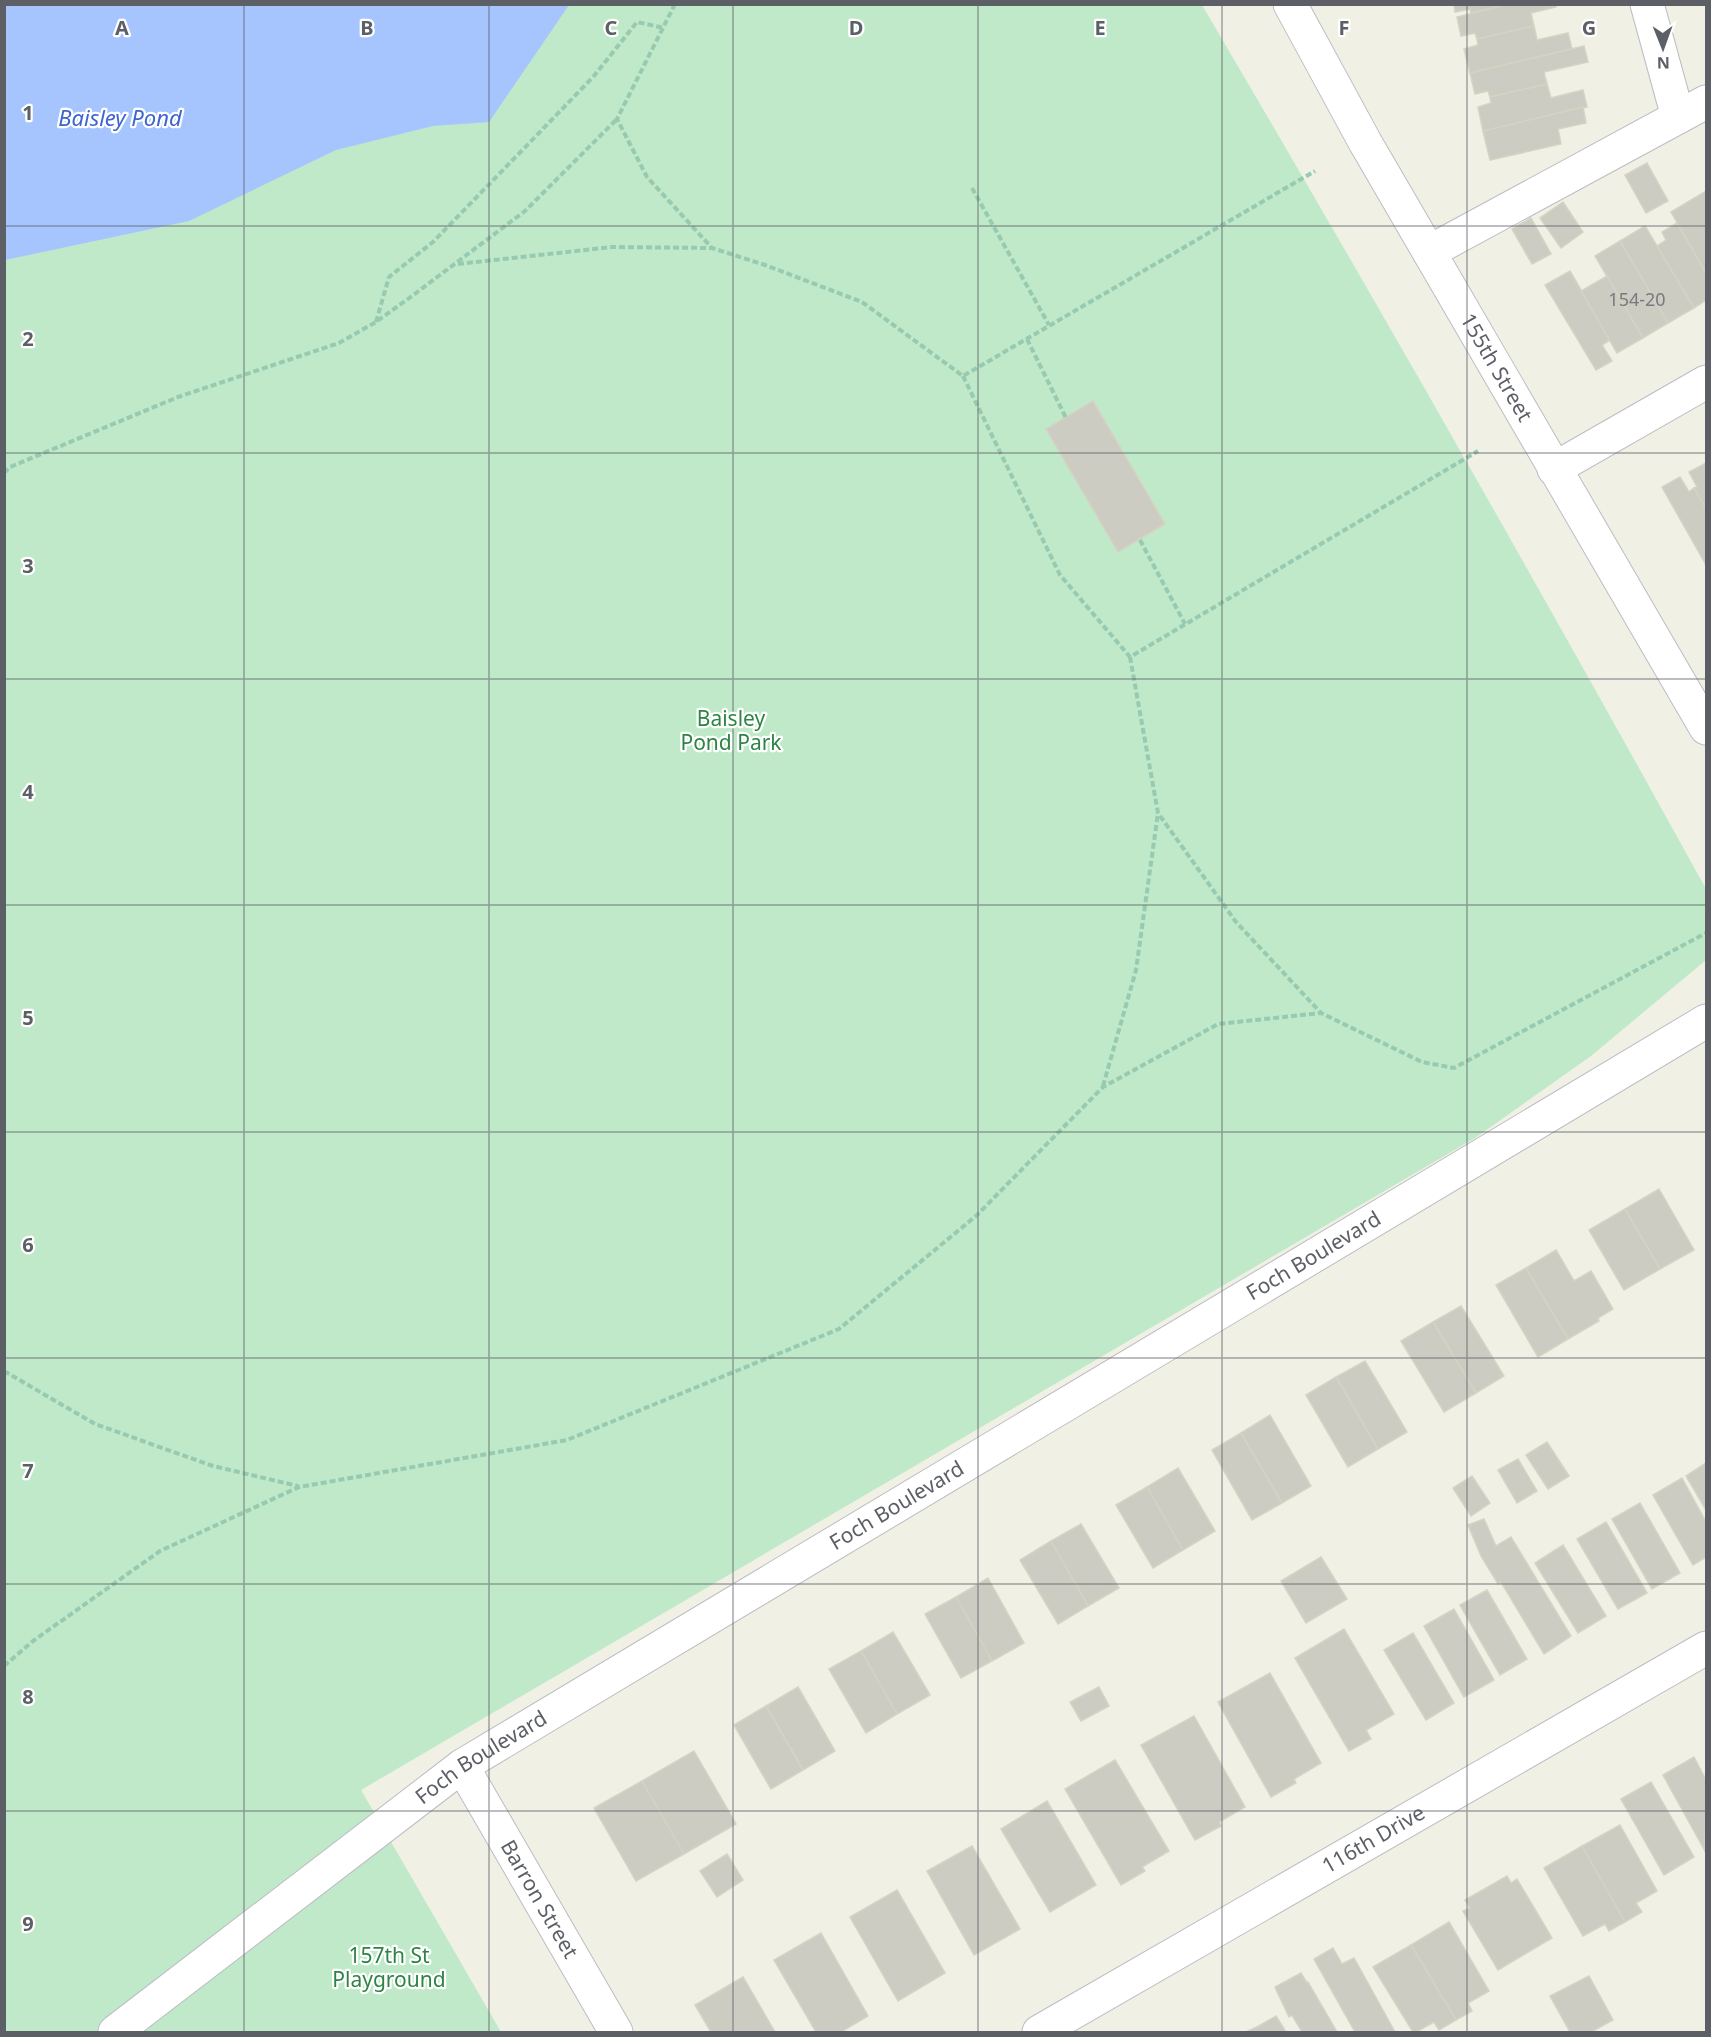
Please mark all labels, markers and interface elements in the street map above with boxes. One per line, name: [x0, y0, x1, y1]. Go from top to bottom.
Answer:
text: A: [115, 14, 129, 41]
text: B: [360, 14, 374, 41]
text: C: [605, 14, 618, 41]
text: D: [849, 14, 863, 41]
text: E: [1094, 14, 1106, 41]
text: F: [1339, 14, 1349, 41]
text: G: [1582, 14, 1596, 41]
north arrow: [1633, 18, 1693, 78]
text: N: [1657, 52, 1670, 74]
text: 1: [22, 99, 34, 126]
water label: Baisley Pond: [58, 102, 183, 132]
house number: 154-20: [1608, 287, 1666, 311]
street label: 155th Street: [1455, 308, 1540, 427]
text: 2: [22, 325, 34, 352]
text: 3: [22, 552, 34, 579]
park label: Baisley Pond Park: [680, 704, 782, 756]
text: 4: [22, 778, 34, 805]
text: 5: [22, 1004, 34, 1031]
street label: Foch Boulevard: [1241, 1204, 1386, 1306]
text: 6: [22, 1231, 34, 1258]
street label: Foch Boulevard: [824, 1454, 969, 1556]
text: 7: [22, 1457, 34, 1484]
text: 8: [22, 1683, 34, 1710]
street label: Foch Boulevard: [409, 1703, 552, 1810]
street label: 116th Drive: [1317, 1798, 1429, 1879]
street label: Barron Street: [495, 1835, 585, 1963]
text: 9: [22, 1910, 34, 1937]
park label: 157th St Playground: [332, 1941, 446, 1993]

